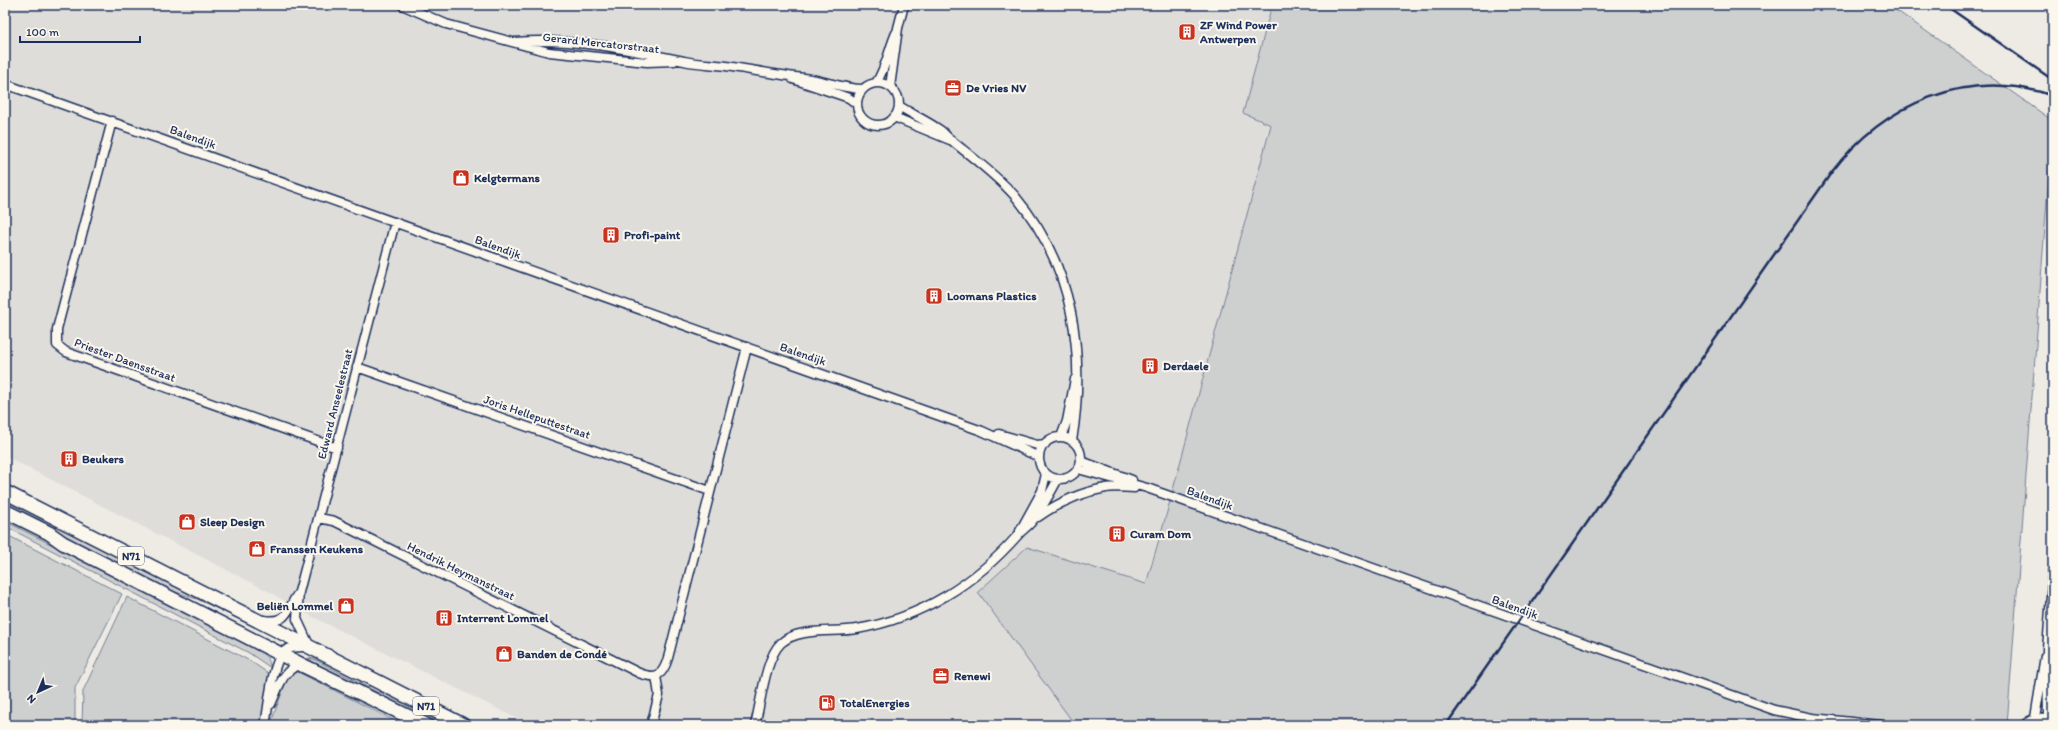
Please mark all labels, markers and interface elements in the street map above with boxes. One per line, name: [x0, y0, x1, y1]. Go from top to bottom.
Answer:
scale bar: [20, 18, 140, 44]
place label: ZF Wind Power Antwerpen: [1199, 18, 1277, 47]
building icon: ZF Wind Power Antwerpen: [1177, 22, 1197, 42]
text: 100 m: [26, 25, 59, 39]
street label: Gerard Mercatorstraat: [542, 30, 660, 56]
office icon: De Vries NV: [943, 78, 963, 98]
place label: De Vries NV: [966, 81, 1027, 95]
street label: Balendijk: [168, 122, 218, 152]
shop icon: Kelgtermans: [451, 168, 471, 188]
place label: Kelgtermans: [474, 171, 540, 186]
building icon: Profi-paint: [601, 225, 621, 245]
place label: Profi-paint: [624, 228, 681, 243]
street label: Balendijk: [473, 232, 523, 262]
building icon: Loomans Plastics: [924, 286, 944, 306]
place label: Loomans Plastics: [947, 289, 1037, 303]
street label: Priester Daensstraat: [72, 335, 178, 385]
street label: Balendijk: [778, 340, 828, 368]
street label: Edward Anseelestraat: [315, 347, 356, 461]
building icon: Derdaele: [1140, 356, 1160, 376]
place label: Derdaele: [1163, 359, 1209, 373]
street label: Joris Helleputtestraat: [482, 392, 593, 442]
building icon: Beukers: [59, 449, 79, 469]
place label: Beukers: [82, 452, 125, 466]
street label: Balendijk: [1185, 483, 1235, 513]
shop icon: Sleep Design: [177, 512, 197, 532]
place label: Sleep Design: [200, 515, 265, 530]
building icon: Curam Dom: [1107, 524, 1127, 544]
place label: Curam Dom: [1130, 527, 1192, 541]
shop icon: Franssen Keukens: [247, 539, 267, 559]
street label: Hendrik Heymanstraat: [405, 539, 518, 603]
place label: Franssen Keukens: [270, 542, 364, 556]
road number: N71: [118, 547, 144, 565]
street label: Balendijk: [1490, 592, 1540, 622]
shop icon: Beliën Lommel: [336, 596, 356, 616]
place label: Beliën Lommel: [257, 599, 334, 613]
building icon: Interrent Lommel: [434, 608, 454, 628]
place label: Interrent Lommel: [457, 611, 549, 625]
shop icon: Banden de Condé: [494, 644, 514, 664]
place label: Banden de Condé: [517, 647, 607, 661]
office icon: Renewi: [931, 666, 951, 686]
place label: Renewi: [954, 669, 991, 683]
north arrow: [18, 672, 58, 712]
text: N: [24, 692, 39, 706]
fuel station icon: TotalEnergies: [817, 693, 837, 713]
place label: TotalEnergies: [839, 696, 910, 711]
road number: N71: [413, 697, 439, 715]

